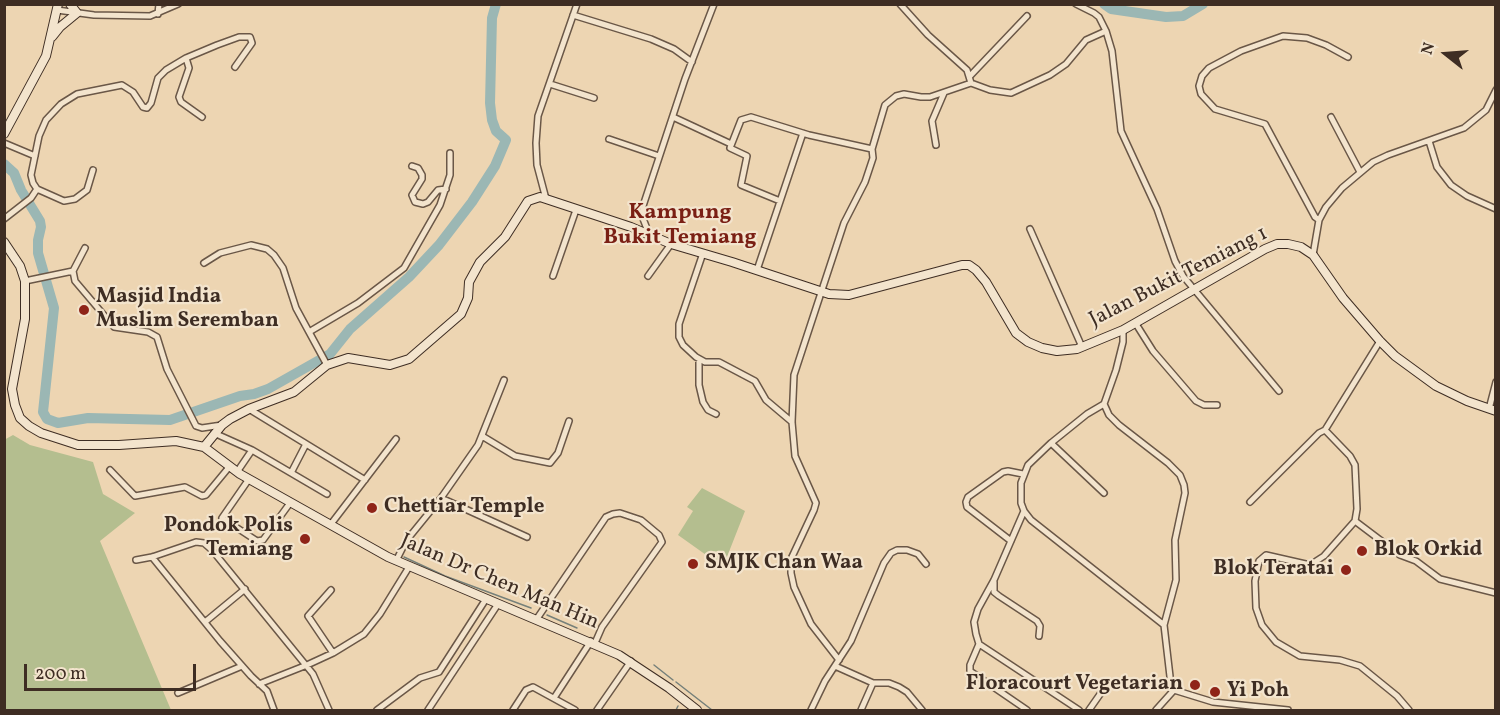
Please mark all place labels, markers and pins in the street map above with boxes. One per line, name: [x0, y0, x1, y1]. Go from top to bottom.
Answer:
place label: Masjid India Muslim Seremban: [96, 285, 279, 335]
marker: Masjid India Muslim Seremban: [77, 303, 91, 317]
place label: Chettiar Temple: [384, 495, 544, 521]
marker: Chettiar Temple: [365, 501, 379, 515]
place label: Pondok Polis Temiang: [164, 514, 293, 564]
marker: Pondok Polis Temiang: [298, 532, 312, 546]
place label: Blok Orkid: [1374, 538, 1482, 564]
marker: Blok Orkid: [1355, 544, 1369, 558]
place label: SMJK Chan Waa: [705, 551, 863, 577]
marker: SMJK Chan Waa: [686, 557, 700, 571]
place label: Blok Teratai: [1213, 557, 1334, 583]
marker: Blok Teratai: [1339, 563, 1353, 577]
place label: Floracourt Vegetarian: [966, 672, 1183, 698]
marker: Floracourt Vegetarian: [1188, 678, 1202, 692]
place label: Yi Poh: [1227, 679, 1289, 705]
marker: Yi Poh: [1208, 685, 1222, 699]

